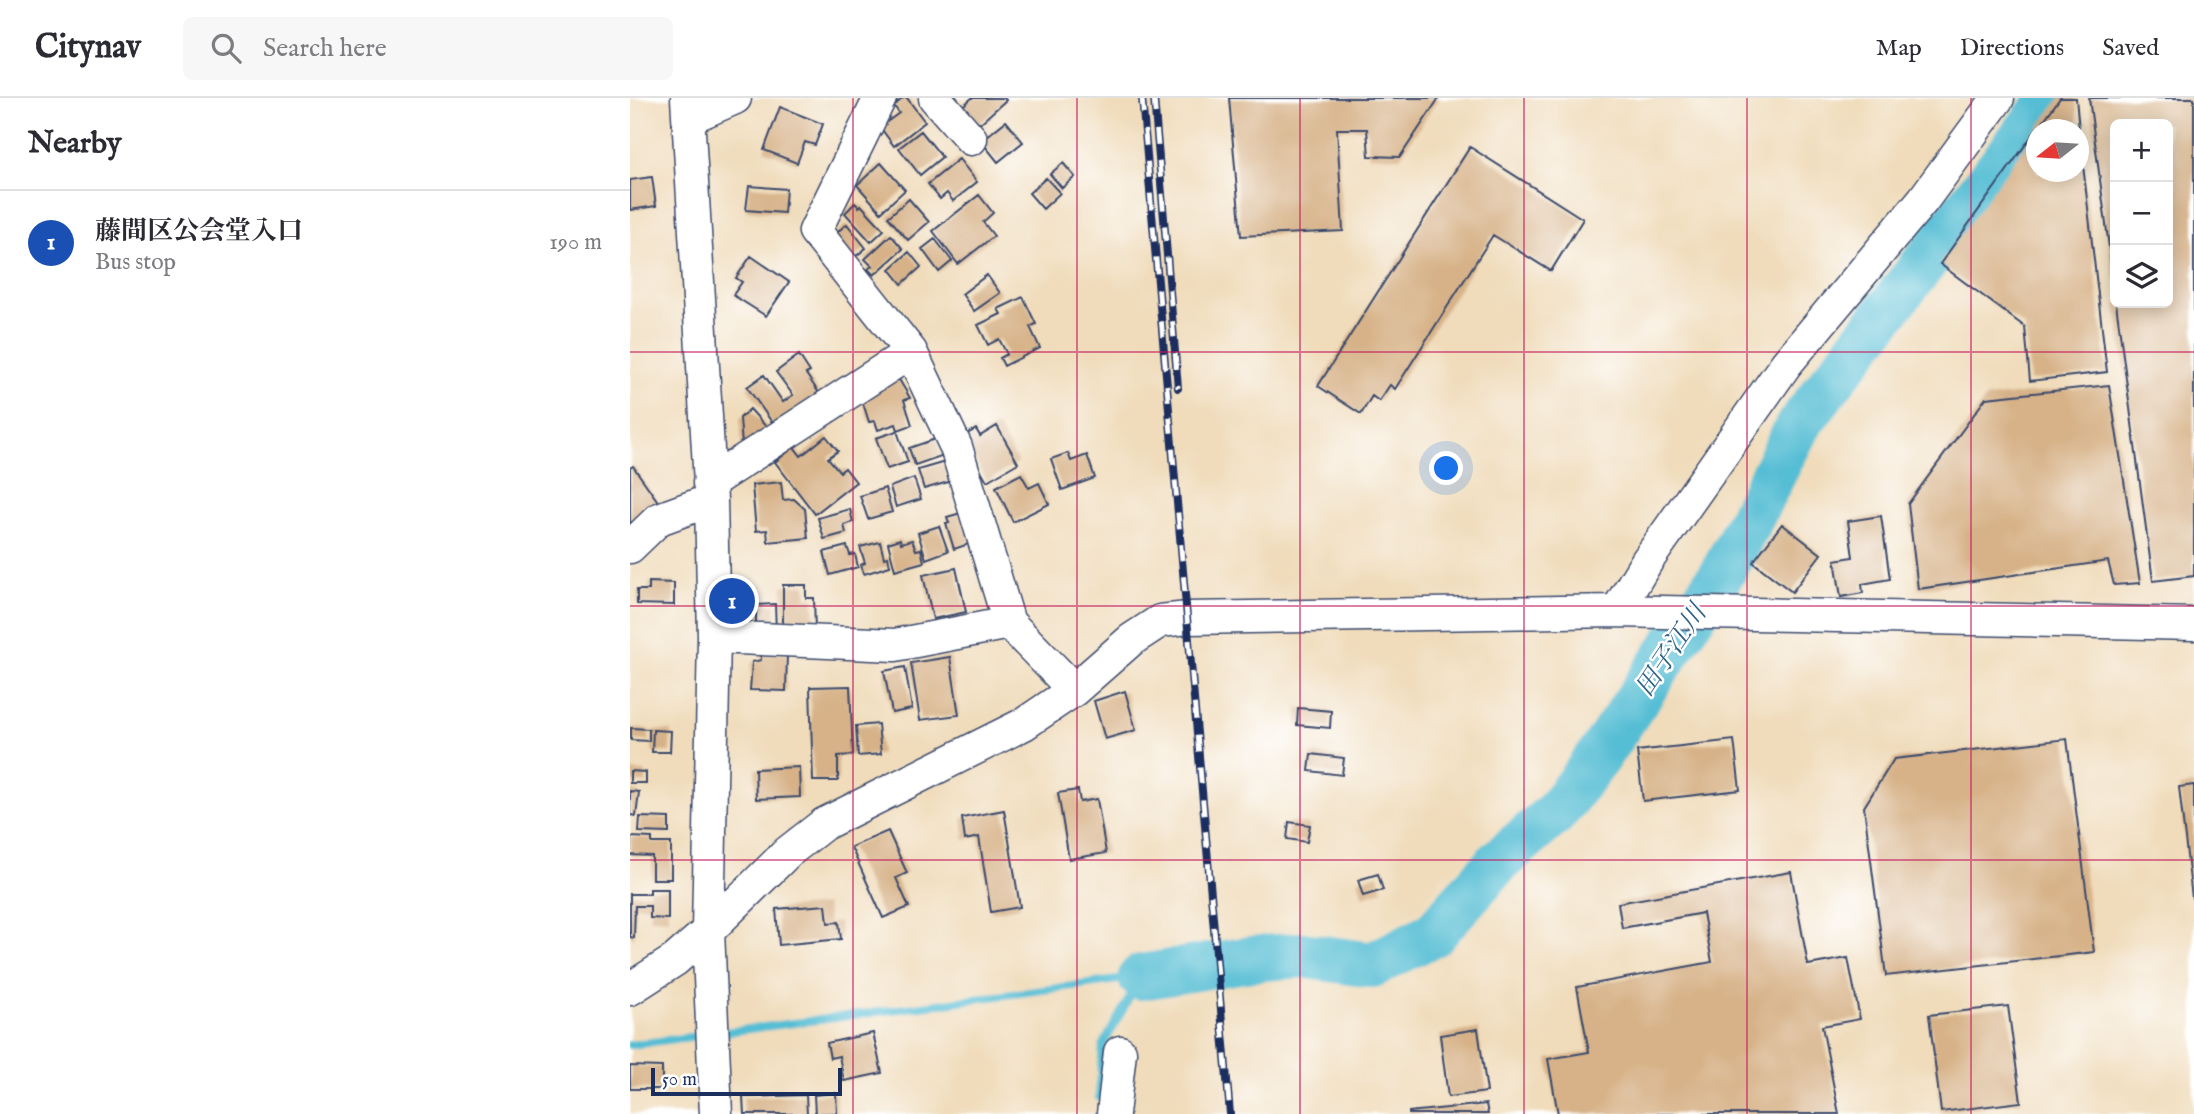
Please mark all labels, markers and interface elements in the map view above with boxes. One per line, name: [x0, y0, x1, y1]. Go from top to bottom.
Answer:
search box: [183, 17, 673, 80]
text: Citynav: [35, 27, 141, 69]
icon: search: [207, 29, 245, 67]
text: Search here: [263, 32, 387, 65]
text: Map: [1876, 33, 1922, 64]
text: Directions: [1960, 33, 2064, 64]
text: Saved: [2102, 33, 2159, 64]
north arrow: [2026, 119, 2089, 182]
map controls: [2110, 119, 2173, 308]
button: +: [2110, 119, 2173, 182]
text: Nearby: [28, 125, 121, 163]
button: −: [2110, 182, 2173, 245]
text: 藤間区公会堂入口: [95, 215, 303, 248]
text: 1: [47, 228, 55, 257]
text: 190 m: [549, 228, 602, 257]
button: layers: [2110, 245, 2173, 308]
text: Bus stop: [95, 248, 176, 277]
your location: [1429, 451, 1463, 485]
pin: 1: [709, 575, 755, 627]
water label: 田子江川: [1628, 596, 1716, 703]
scale bar: [651, 1065, 842, 1097]
text: 50 m: [662, 1068, 697, 1092]

